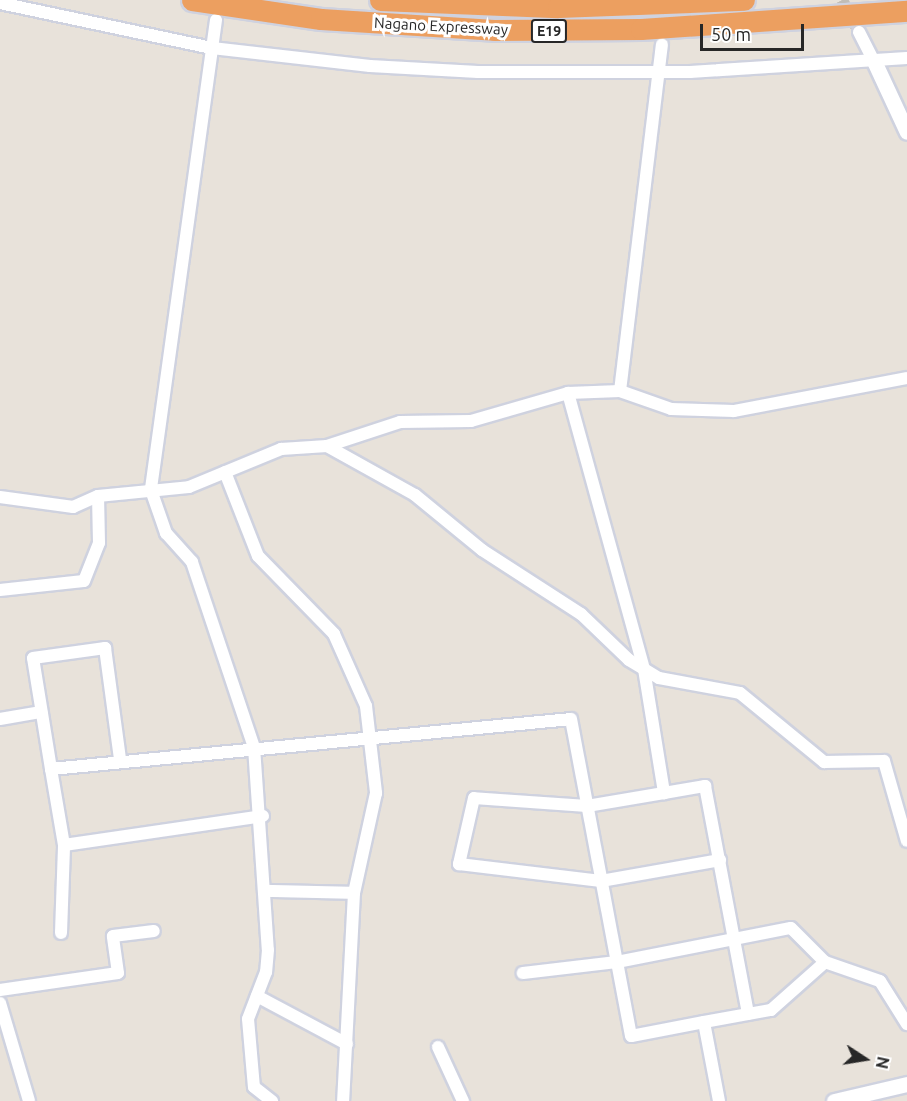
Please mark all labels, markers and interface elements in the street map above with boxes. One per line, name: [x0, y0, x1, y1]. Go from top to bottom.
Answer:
scale bar: [703, 12, 806, 50]
street label: Nagano Expressway: [374, 14, 508, 38]
road number: E19: [530, 20, 568, 42]
text: 50 m: [711, 24, 751, 44]
north arrow: [835, 1029, 895, 1089]
text: N: [873, 1055, 893, 1070]

